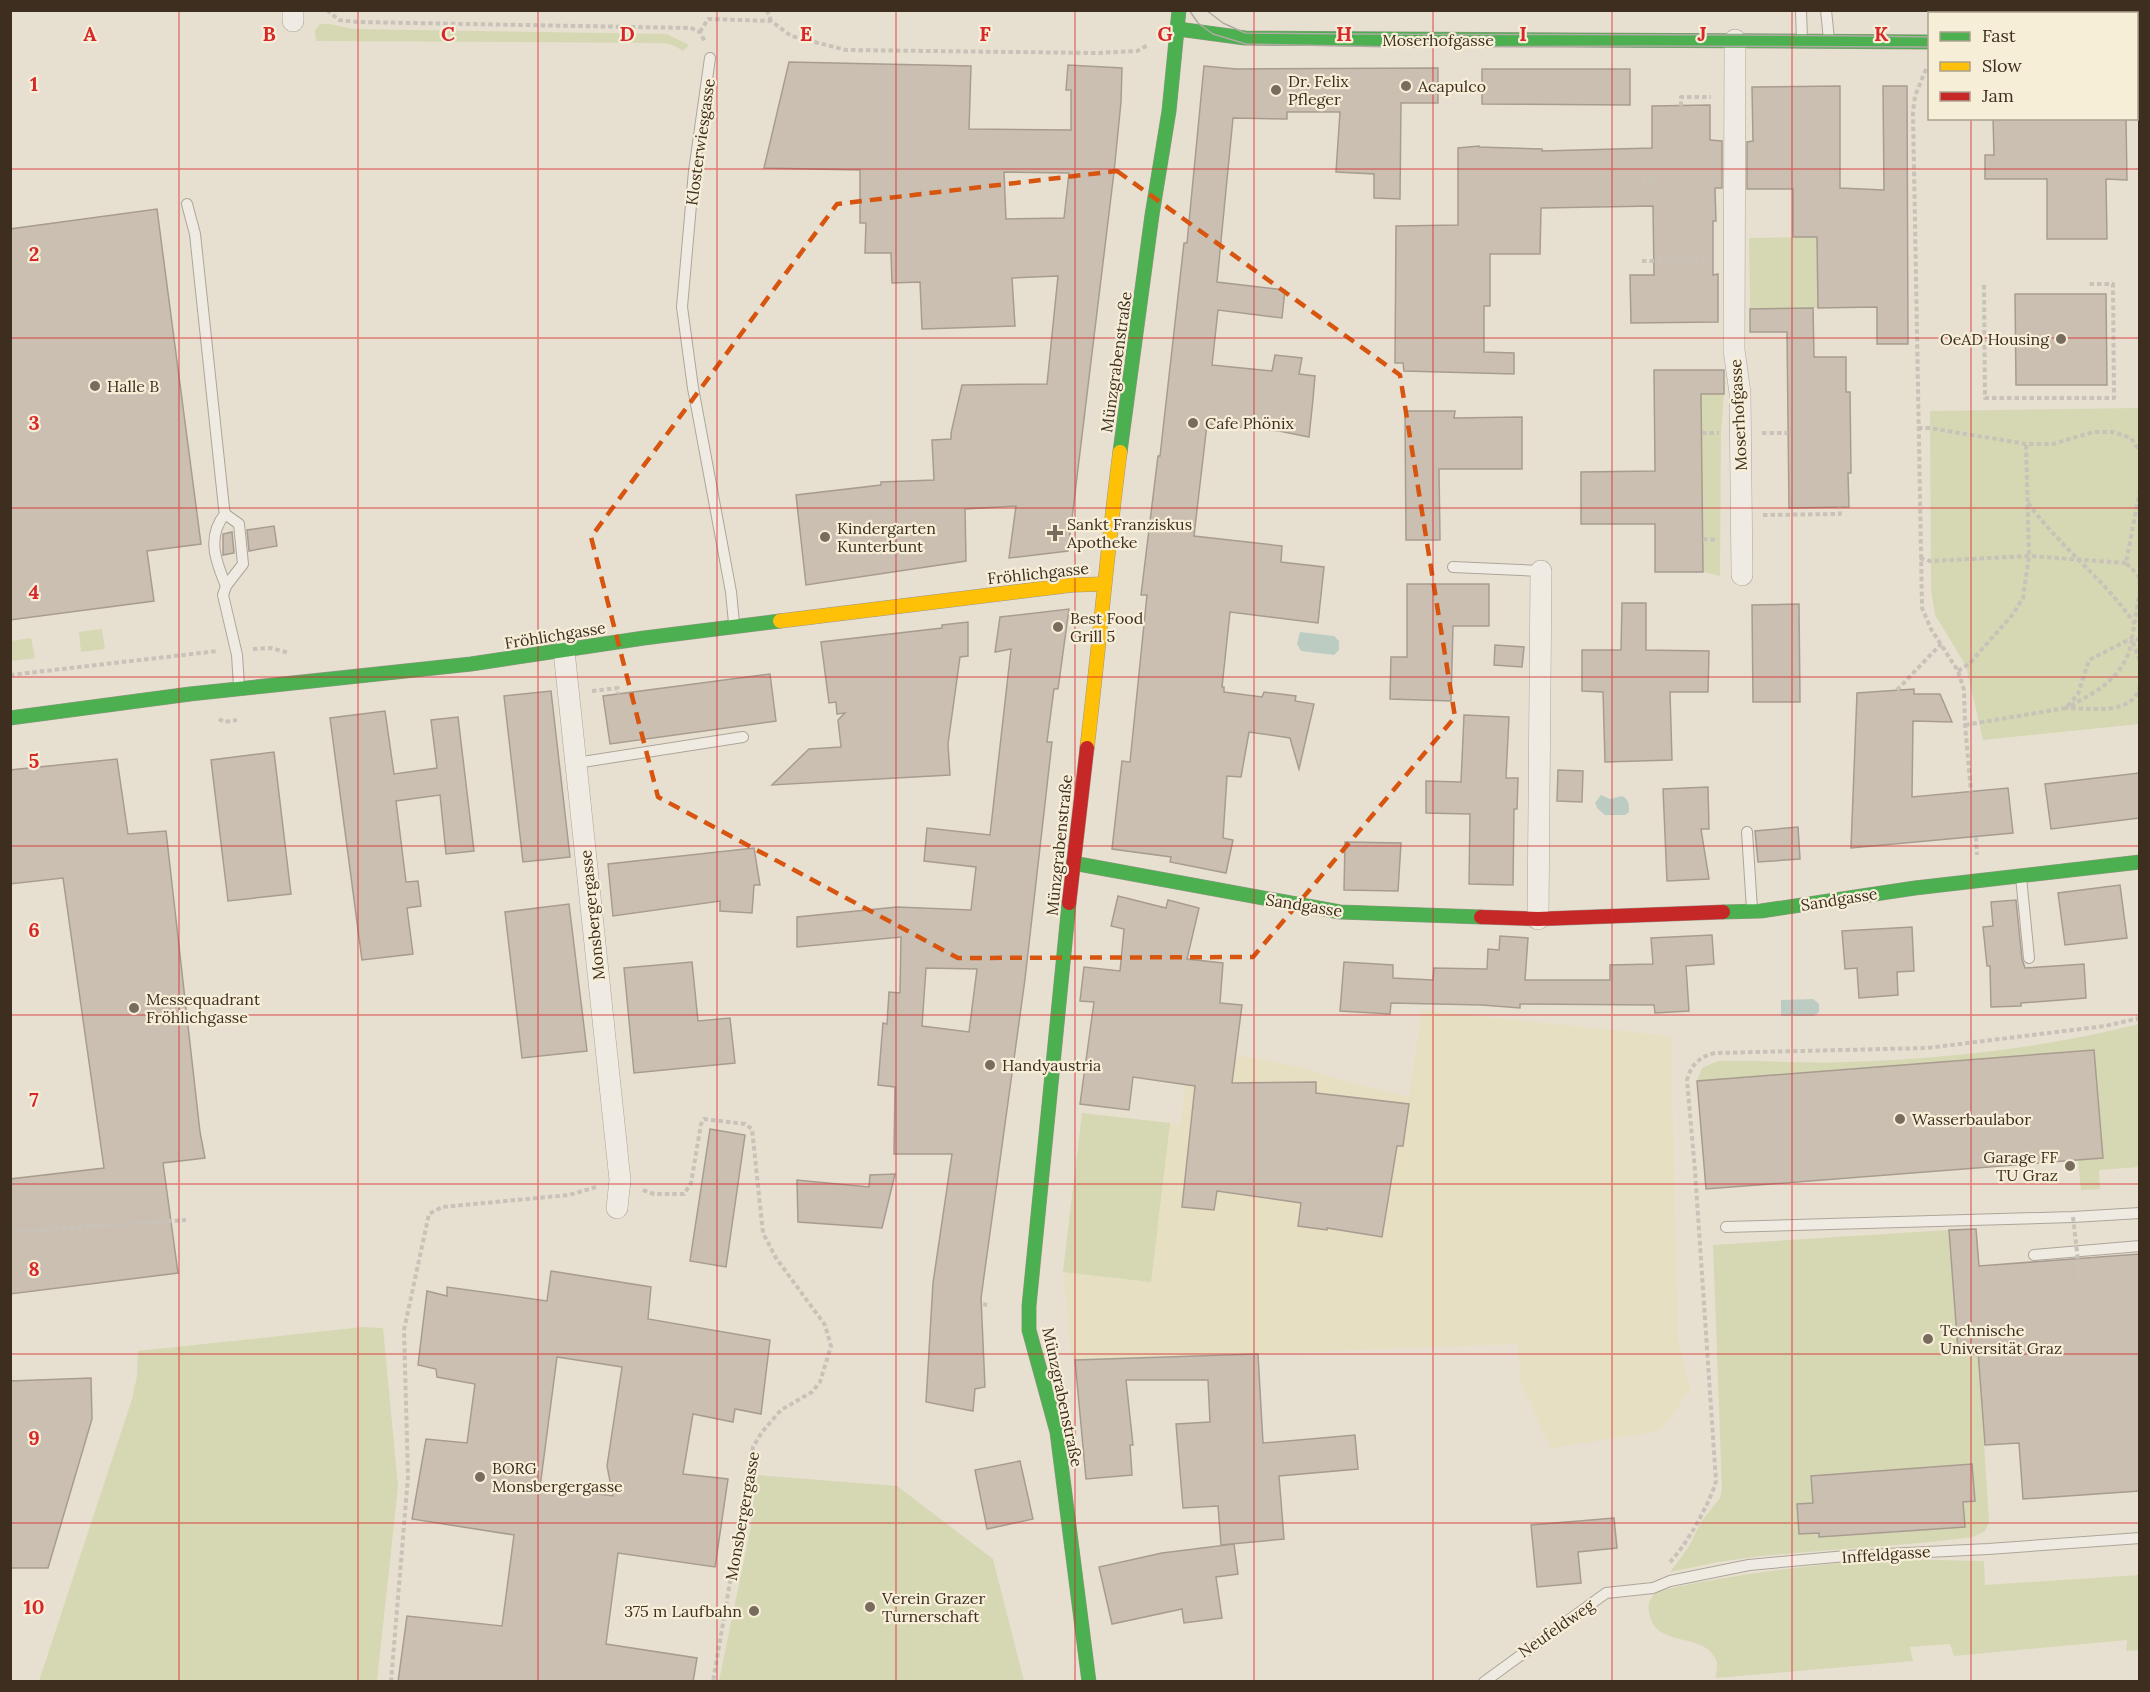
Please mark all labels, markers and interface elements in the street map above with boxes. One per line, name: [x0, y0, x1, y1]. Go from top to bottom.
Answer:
legend: [1928, 12, 2138, 120]
text: A: [83, 21, 97, 46]
text: B: [262, 21, 276, 46]
text: C: [441, 21, 455, 46]
text: D: [619, 21, 635, 46]
text: E: [800, 21, 812, 46]
text: F: [979, 21, 991, 46]
text: G: [1157, 21, 1173, 46]
text: H: [1336, 21, 1352, 46]
text: I: [1519, 21, 1527, 46]
text: J: [1697, 21, 1707, 46]
text: K: [1874, 21, 1889, 46]
text: Fast: [1982, 24, 2016, 47]
street label: Moserhofgasse: [1382, 30, 1494, 50]
text: Slow: [1982, 54, 2022, 77]
text: 1: [30, 71, 38, 96]
place label: Dr. Felix Pfleger: [1288, 71, 1349, 109]
place label: Acapulco: [1417, 76, 1486, 96]
street label: Klosterwiesgasse: [681, 77, 719, 207]
marker: Acapulco: [1399, 79, 1413, 93]
marker: Dr. Felix Pfleger: [1269, 83, 1283, 97]
text: Jam: [1981, 84, 2014, 107]
text: 2: [29, 241, 39, 266]
street label: Münzgrabenstraße: [1096, 290, 1136, 434]
place label: OeAD Housing: [1940, 329, 2050, 349]
marker: OeAD Housing: [2054, 332, 2068, 346]
street label: Moserhofgasse: [1725, 358, 1751, 471]
place label: Halle B: [107, 376, 159, 396]
marker: Halle B: [88, 379, 102, 393]
text: 3: [28, 410, 40, 435]
place label: Cafe Phönix: [1205, 413, 1294, 433]
marker: Cafe Phönix: [1186, 416, 1200, 430]
place label: Sankt Franziskus Apotheke: [1066, 514, 1192, 552]
place label: Kindergarten Kunterbunt: [837, 518, 936, 556]
marker: Sankt Franziskus Apotheke: [1048, 526, 1062, 540]
marker: Kindergarten Kunterbunt: [818, 530, 832, 544]
street label: Fröhlichgasse: [986, 558, 1090, 588]
text: 4: [29, 579, 40, 604]
place label: Best Food Grill 5: [1070, 608, 1144, 646]
street label: Fröhlichgasse: [503, 617, 607, 653]
marker: Best Food Grill 5: [1051, 620, 1065, 634]
text: 5: [29, 748, 40, 773]
street label: Münzgrabenstraße: [1042, 773, 1076, 917]
street label: Monsbergergasse: [575, 849, 609, 981]
street label: Sandgasse: [1799, 883, 1879, 915]
street label: Sandgasse: [1264, 889, 1344, 921]
text: 6: [28, 917, 40, 942]
place label: Messequadrant Fröhlichgasse: [146, 989, 261, 1027]
marker: Messequadrant Fröhlichgasse: [127, 1001, 141, 1015]
place label: Handyaustria: [1002, 1055, 1101, 1075]
marker: Handyaustria: [983, 1058, 997, 1072]
text: 7: [29, 1087, 39, 1112]
place label: Wasserbaulabor: [1912, 1109, 2031, 1129]
marker: Wasserbaulabor: [1893, 1112, 1907, 1126]
place label: Garage FF TU Graz: [1983, 1147, 2058, 1185]
marker: Garage FF TU Graz: [2063, 1159, 2077, 1173]
text: 8: [28, 1256, 40, 1281]
place label: Technische Universität Graz: [1940, 1320, 2062, 1358]
street label: Münzgrabenstraße: [1038, 1325, 1088, 1469]
marker: Technische Universität Graz: [1921, 1332, 1935, 1346]
text: 9: [28, 1425, 40, 1450]
street label: Monsbergergasse: [721, 1450, 763, 1582]
place label: BORG Monsbergergasse: [492, 1458, 623, 1496]
marker: BORG Monsbergergasse: [473, 1470, 487, 1484]
street label: Inffeldgasse: [1841, 1541, 1931, 1567]
place label: Verein Grazer Turnerschaft: [881, 1588, 985, 1626]
text: 10: [24, 1594, 44, 1619]
street label: Neufeldweg: [1514, 1594, 1599, 1662]
marker: Verein Grazer Turnerschaft: [863, 1600, 877, 1614]
place label: 375 m Laufbahn: [624, 1601, 742, 1621]
marker: 375 m Laufbahn: [747, 1604, 761, 1618]

